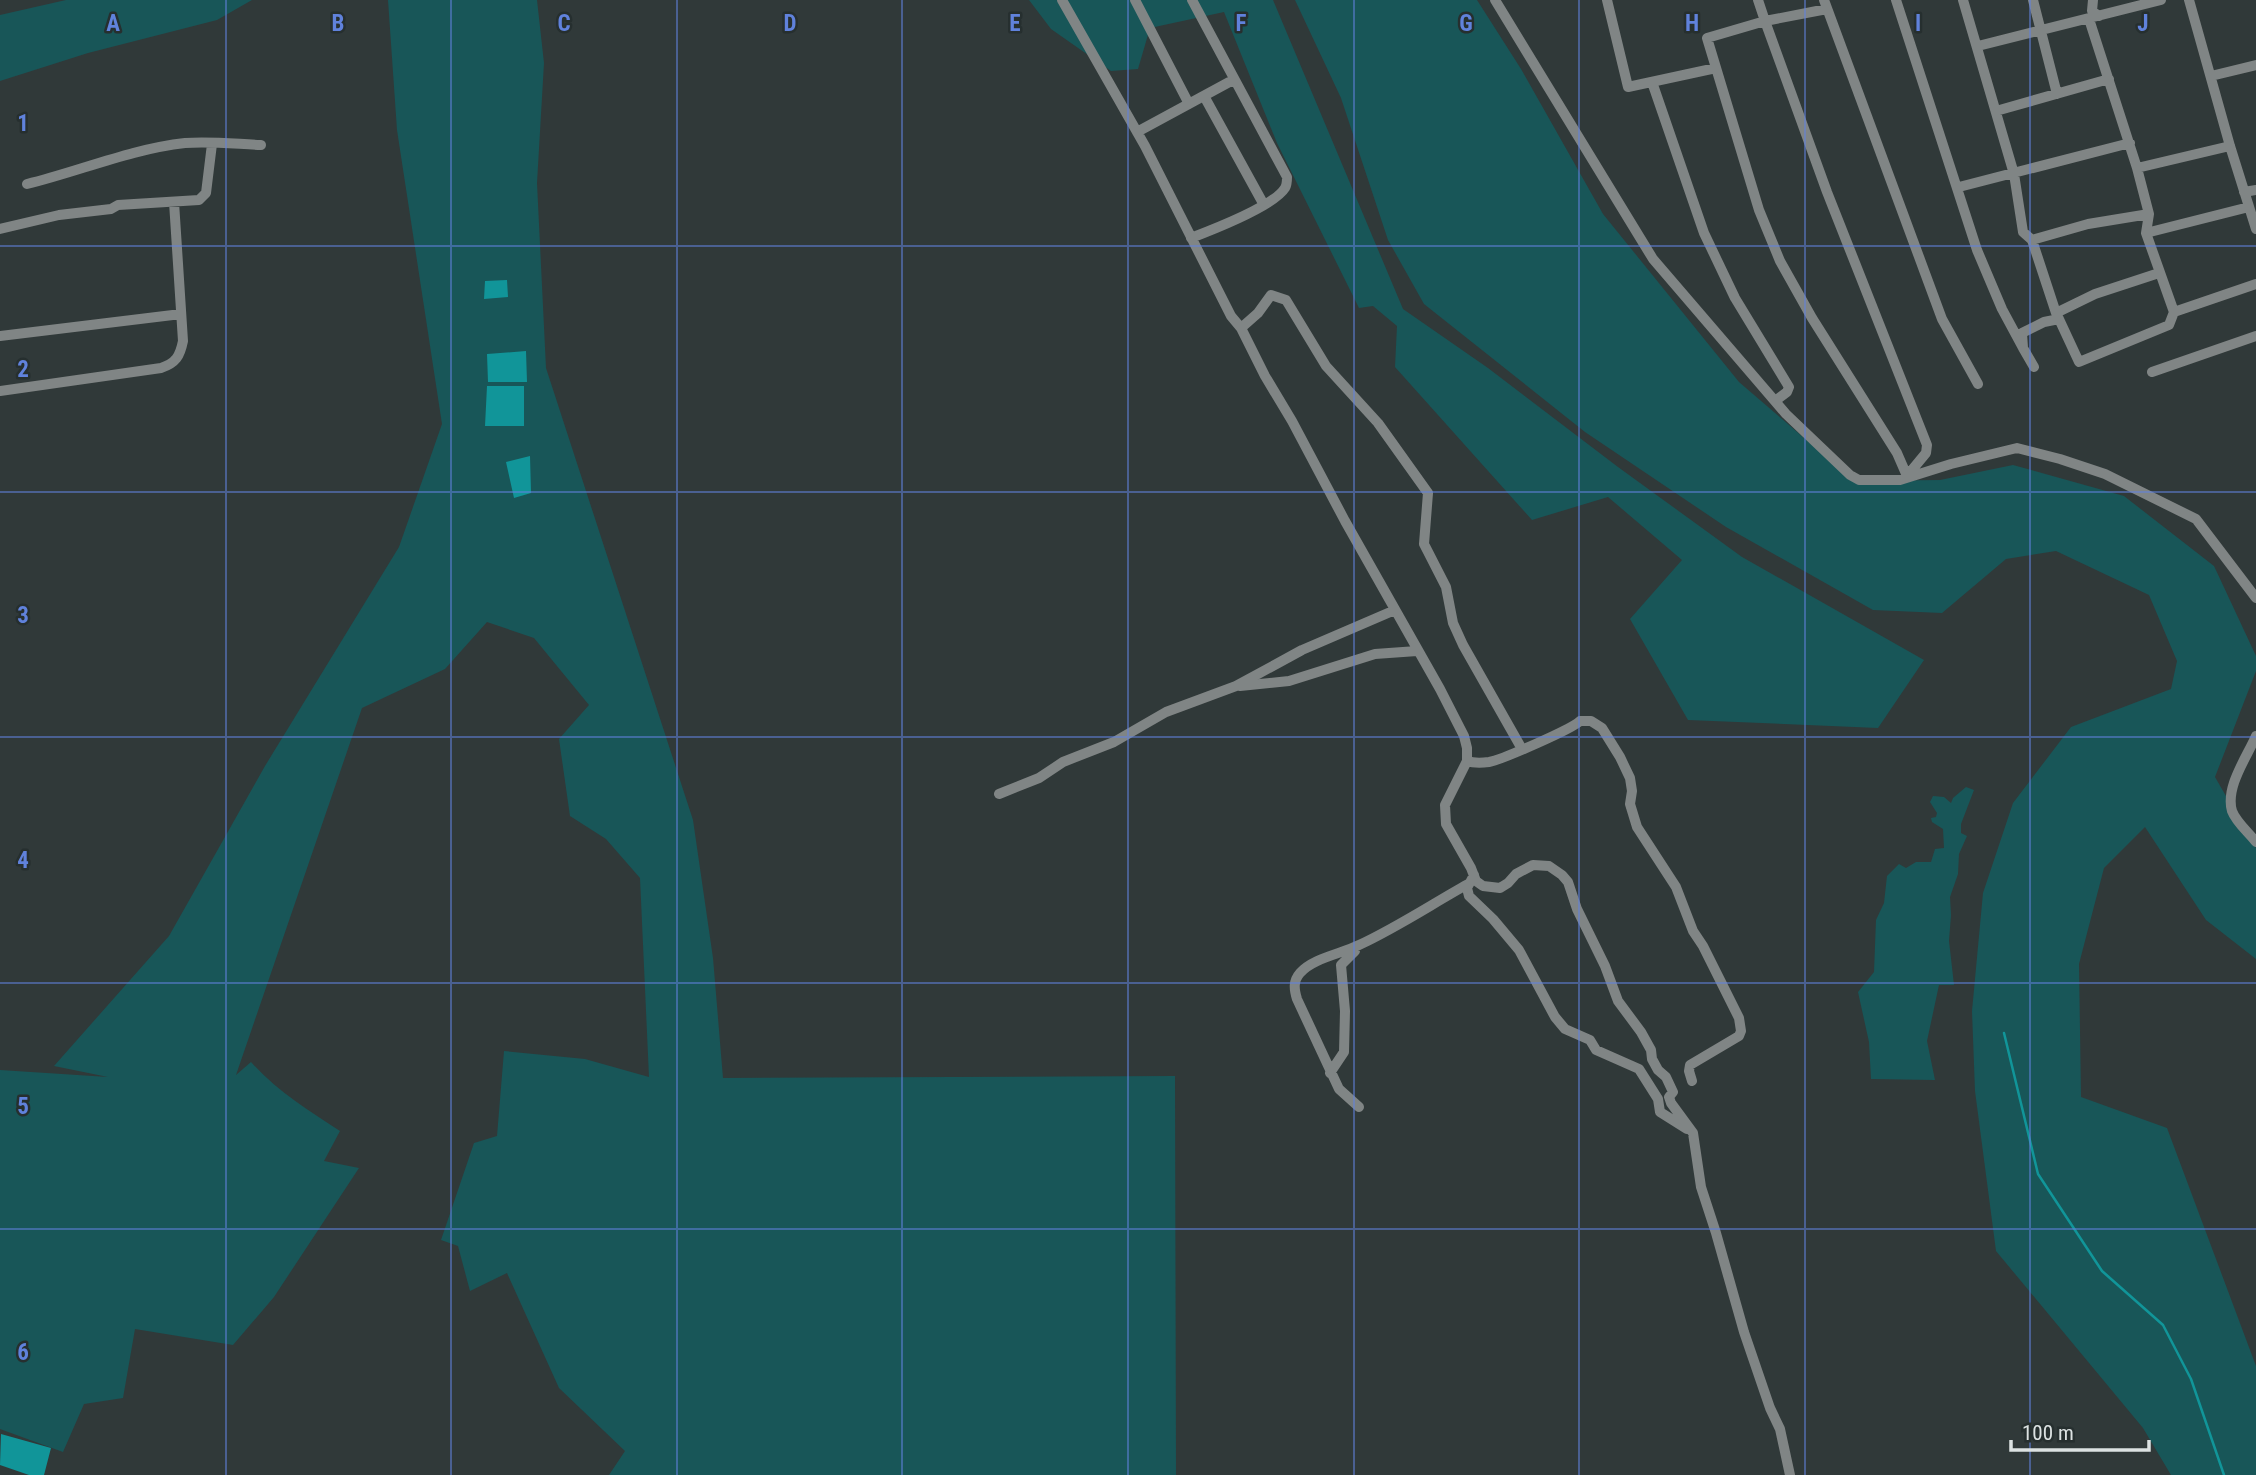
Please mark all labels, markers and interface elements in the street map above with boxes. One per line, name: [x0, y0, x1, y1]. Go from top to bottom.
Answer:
text: A: [106, 10, 120, 37]
text: B: [332, 10, 344, 37]
text: C: [557, 10, 571, 37]
text: D: [784, 10, 797, 37]
text: E: [1009, 10, 1021, 37]
text: F: [1236, 10, 1247, 37]
text: G: [1459, 10, 1473, 37]
text: H: [1685, 10, 1699, 37]
text: I: [1915, 10, 1921, 37]
text: J: [2137, 10, 2149, 37]
text: 1: [17, 110, 29, 137]
text: 2: [17, 356, 29, 383]
text: 3: [17, 602, 29, 629]
text: 4: [17, 847, 29, 874]
text: 5: [17, 1093, 29, 1120]
text: 6: [17, 1339, 29, 1366]
scale bar: [2011, 1408, 2149, 1452]
text: 100 m: [2022, 1421, 2074, 1445]

